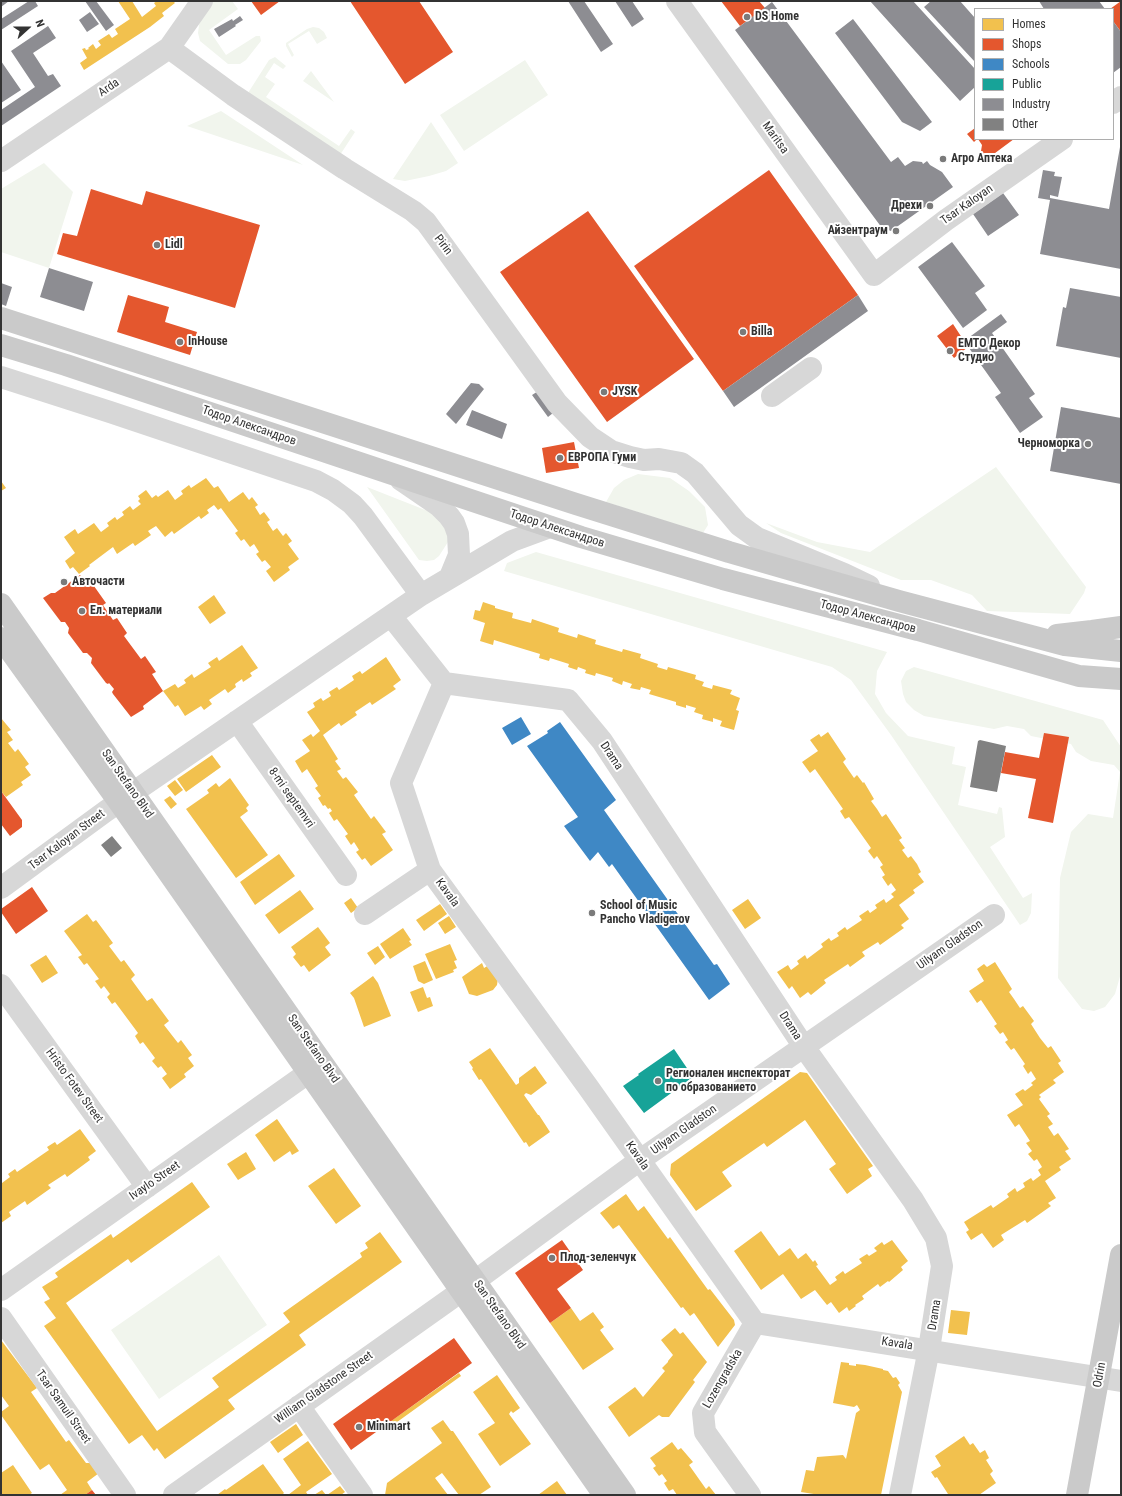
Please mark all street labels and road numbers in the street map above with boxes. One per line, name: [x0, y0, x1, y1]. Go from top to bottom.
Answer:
street label: Arda: [96, 76, 122, 100]
street label: Maritsa: [759, 119, 791, 157]
street label: Tsar Kaloyan: [938, 182, 996, 228]
street label: Pirin: [431, 232, 455, 258]
street label: Тодор Александров: [200, 403, 298, 449]
street label: Тодор Александров: [508, 507, 606, 551]
street label: Тодор Александров: [818, 597, 918, 637]
street label: Drama: [596, 739, 626, 773]
street label: San Stefano Blvd: [98, 747, 156, 821]
street label: 8-mi septemvri: [265, 765, 317, 831]
street label: Tsar Kaloyan Street: [26, 807, 108, 873]
street label: Kavala: [432, 876, 462, 910]
street label: Uilyam Gladston: [914, 917, 986, 973]
street label: Drama: [776, 1009, 804, 1043]
street label: San Stefano Blvd: [284, 1012, 342, 1086]
street label: Hristo Fotev Street: [42, 1046, 106, 1126]
street label: Uilyam Gladston: [648, 1102, 720, 1158]
street label: Kavala: [622, 1139, 652, 1173]
street label: Ivaylo Street: [127, 1158, 183, 1204]
street label: San Stefano Blvd: [470, 1278, 528, 1352]
street label: Drama: [925, 1299, 945, 1331]
street label: Kavala: [880, 1334, 914, 1354]
street label: Lozengradska: [700, 1347, 746, 1411]
street label: William Gladstone Street: [272, 1349, 376, 1427]
street label: Odrin: [1091, 1361, 1109, 1389]
street label: Tsar Samuil Street: [32, 1367, 94, 1447]

